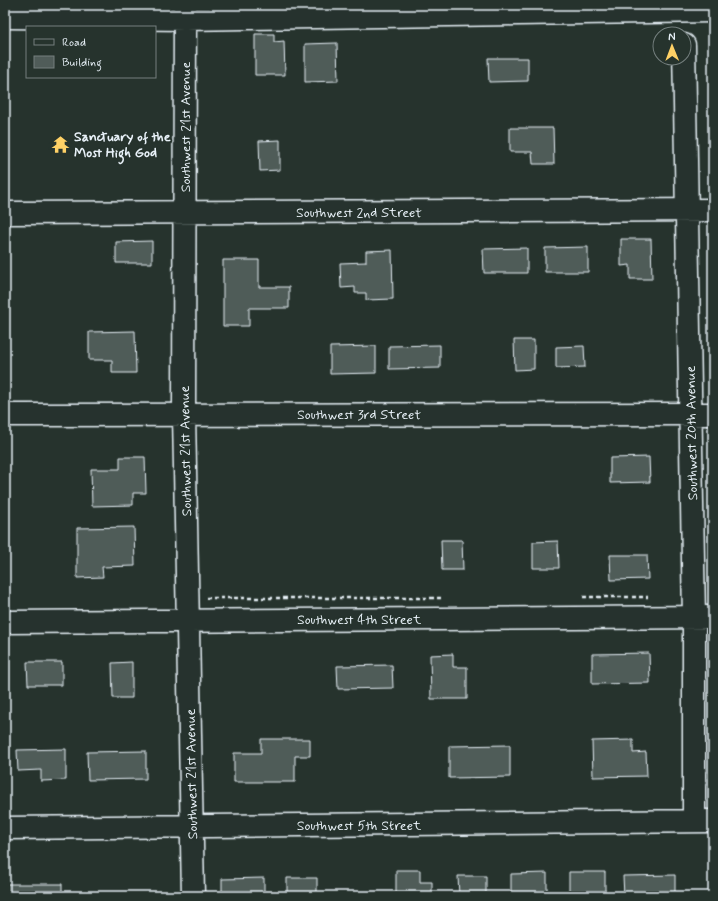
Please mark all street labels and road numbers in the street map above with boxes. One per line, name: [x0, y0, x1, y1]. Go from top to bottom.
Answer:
street label: Southwest 21st Avenue: [177, 62, 195, 192]
street label: Southwest 2nd Street: [296, 204, 422, 222]
street label: Southwest 20th Avenue: [682, 365, 702, 501]
street label: Southwest 21st Avenue: [176, 385, 196, 516]
street label: Southwest 3rd Street: [297, 406, 421, 424]
street label: Southwest 4th Street: [297, 611, 422, 629]
street label: Southwest 21st Avenue: [182, 708, 202, 839]
street label: Southwest 5th Street: [297, 817, 422, 835]

